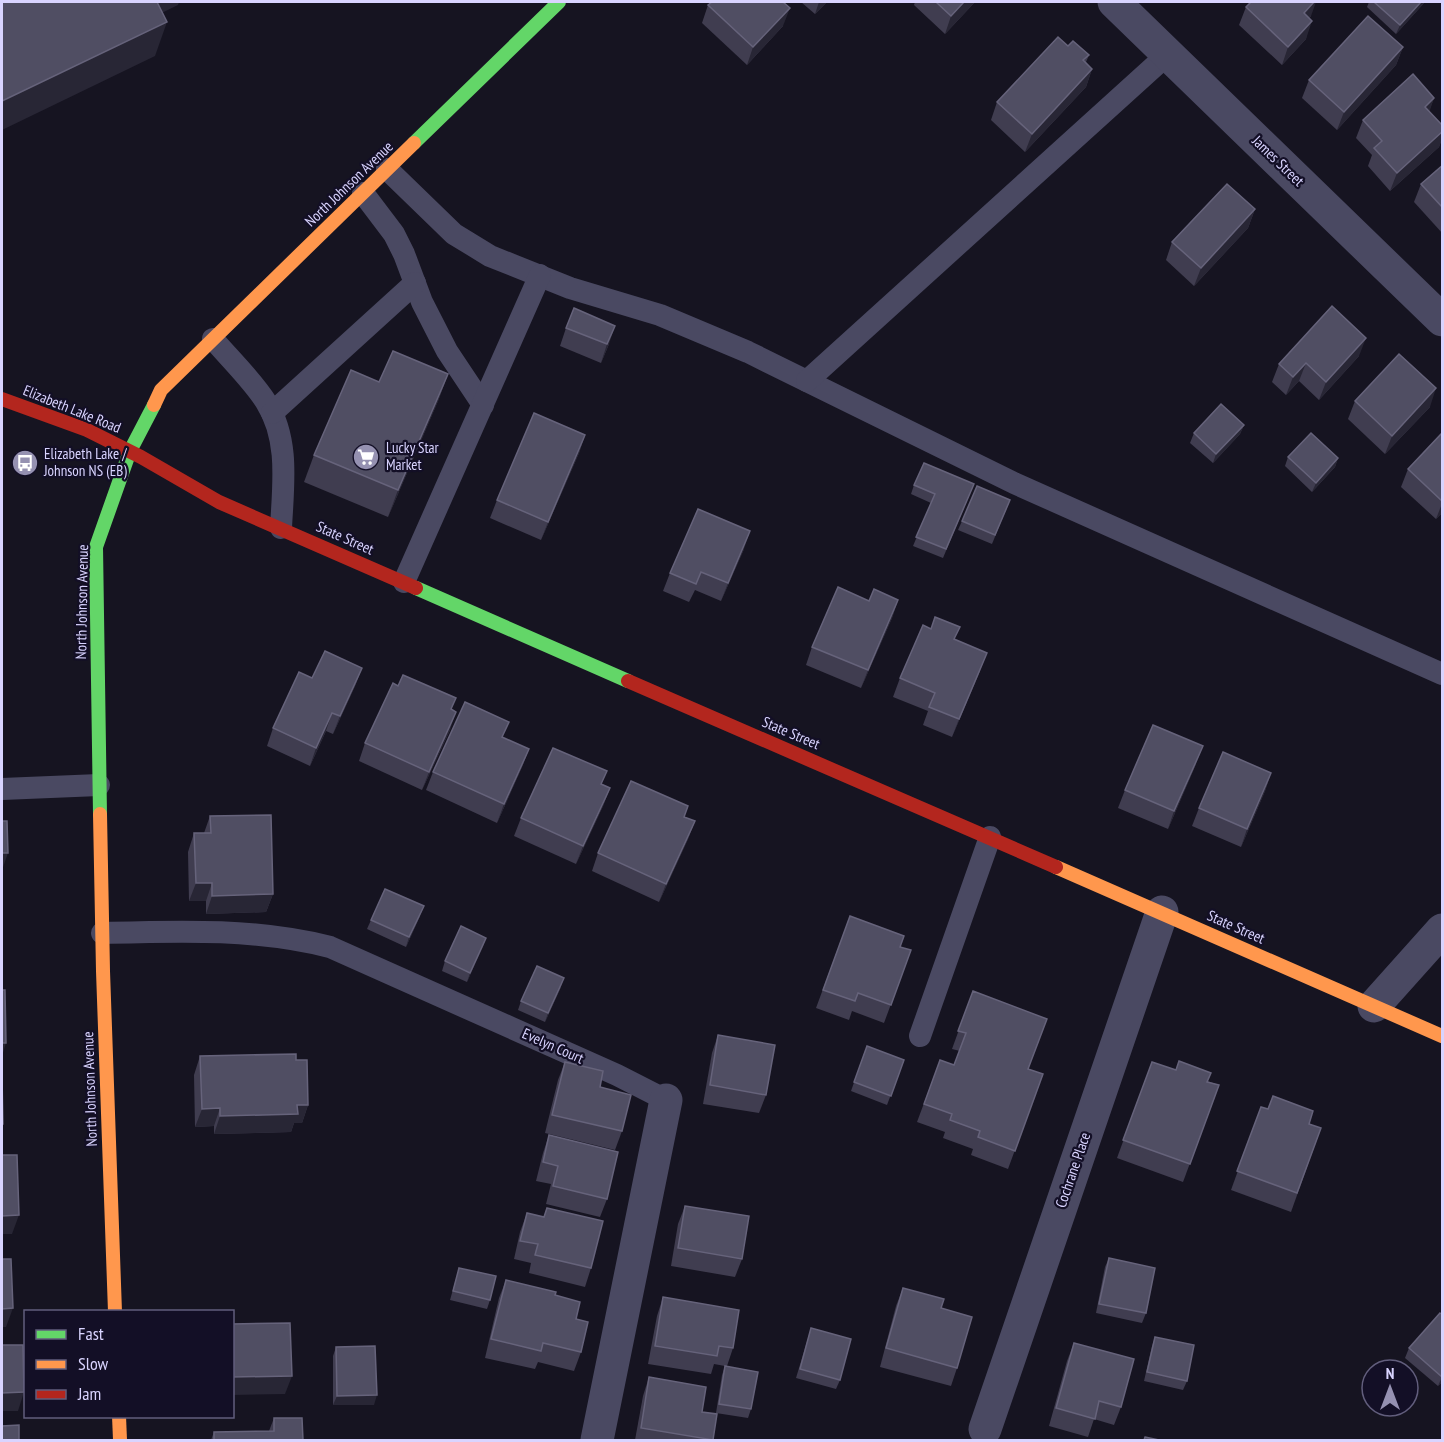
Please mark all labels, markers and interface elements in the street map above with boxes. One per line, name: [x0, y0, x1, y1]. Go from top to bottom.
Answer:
street label: James Street: [1248, 131, 1308, 190]
street label: North Johnson Avenue: [301, 137, 397, 230]
street label: Elizabeth Lake Road: [20, 380, 124, 437]
place label: Lucky Star Market: [386, 438, 440, 474]
supermarket icon: Lucky Star Market: [351, 442, 381, 472]
place label: Elizabeth Lake / Johnson NS (EB): [43, 444, 127, 480]
bus stop icon: Elizabeth Lake / Johnson NS (EB): [10, 448, 40, 478]
street label: State Street: [313, 516, 377, 559]
street label: North Johnson Avenue: [71, 544, 92, 660]
street label: State Street: [759, 712, 823, 753]
street label: State Street: [1204, 905, 1268, 948]
street label: Evelyn Court: [519, 1024, 587, 1068]
street label: North Johnson Avenue: [78, 1031, 101, 1147]
street label: Cochrane Place: [1051, 1130, 1094, 1210]
legend: [24, 1310, 234, 1418]
text: Fast: [78, 1322, 104, 1345]
text: Slow: [78, 1352, 109, 1375]
north arrow: [1360, 1358, 1420, 1418]
text: N: [1386, 1363, 1394, 1383]
text: Jam: [77, 1382, 101, 1405]

